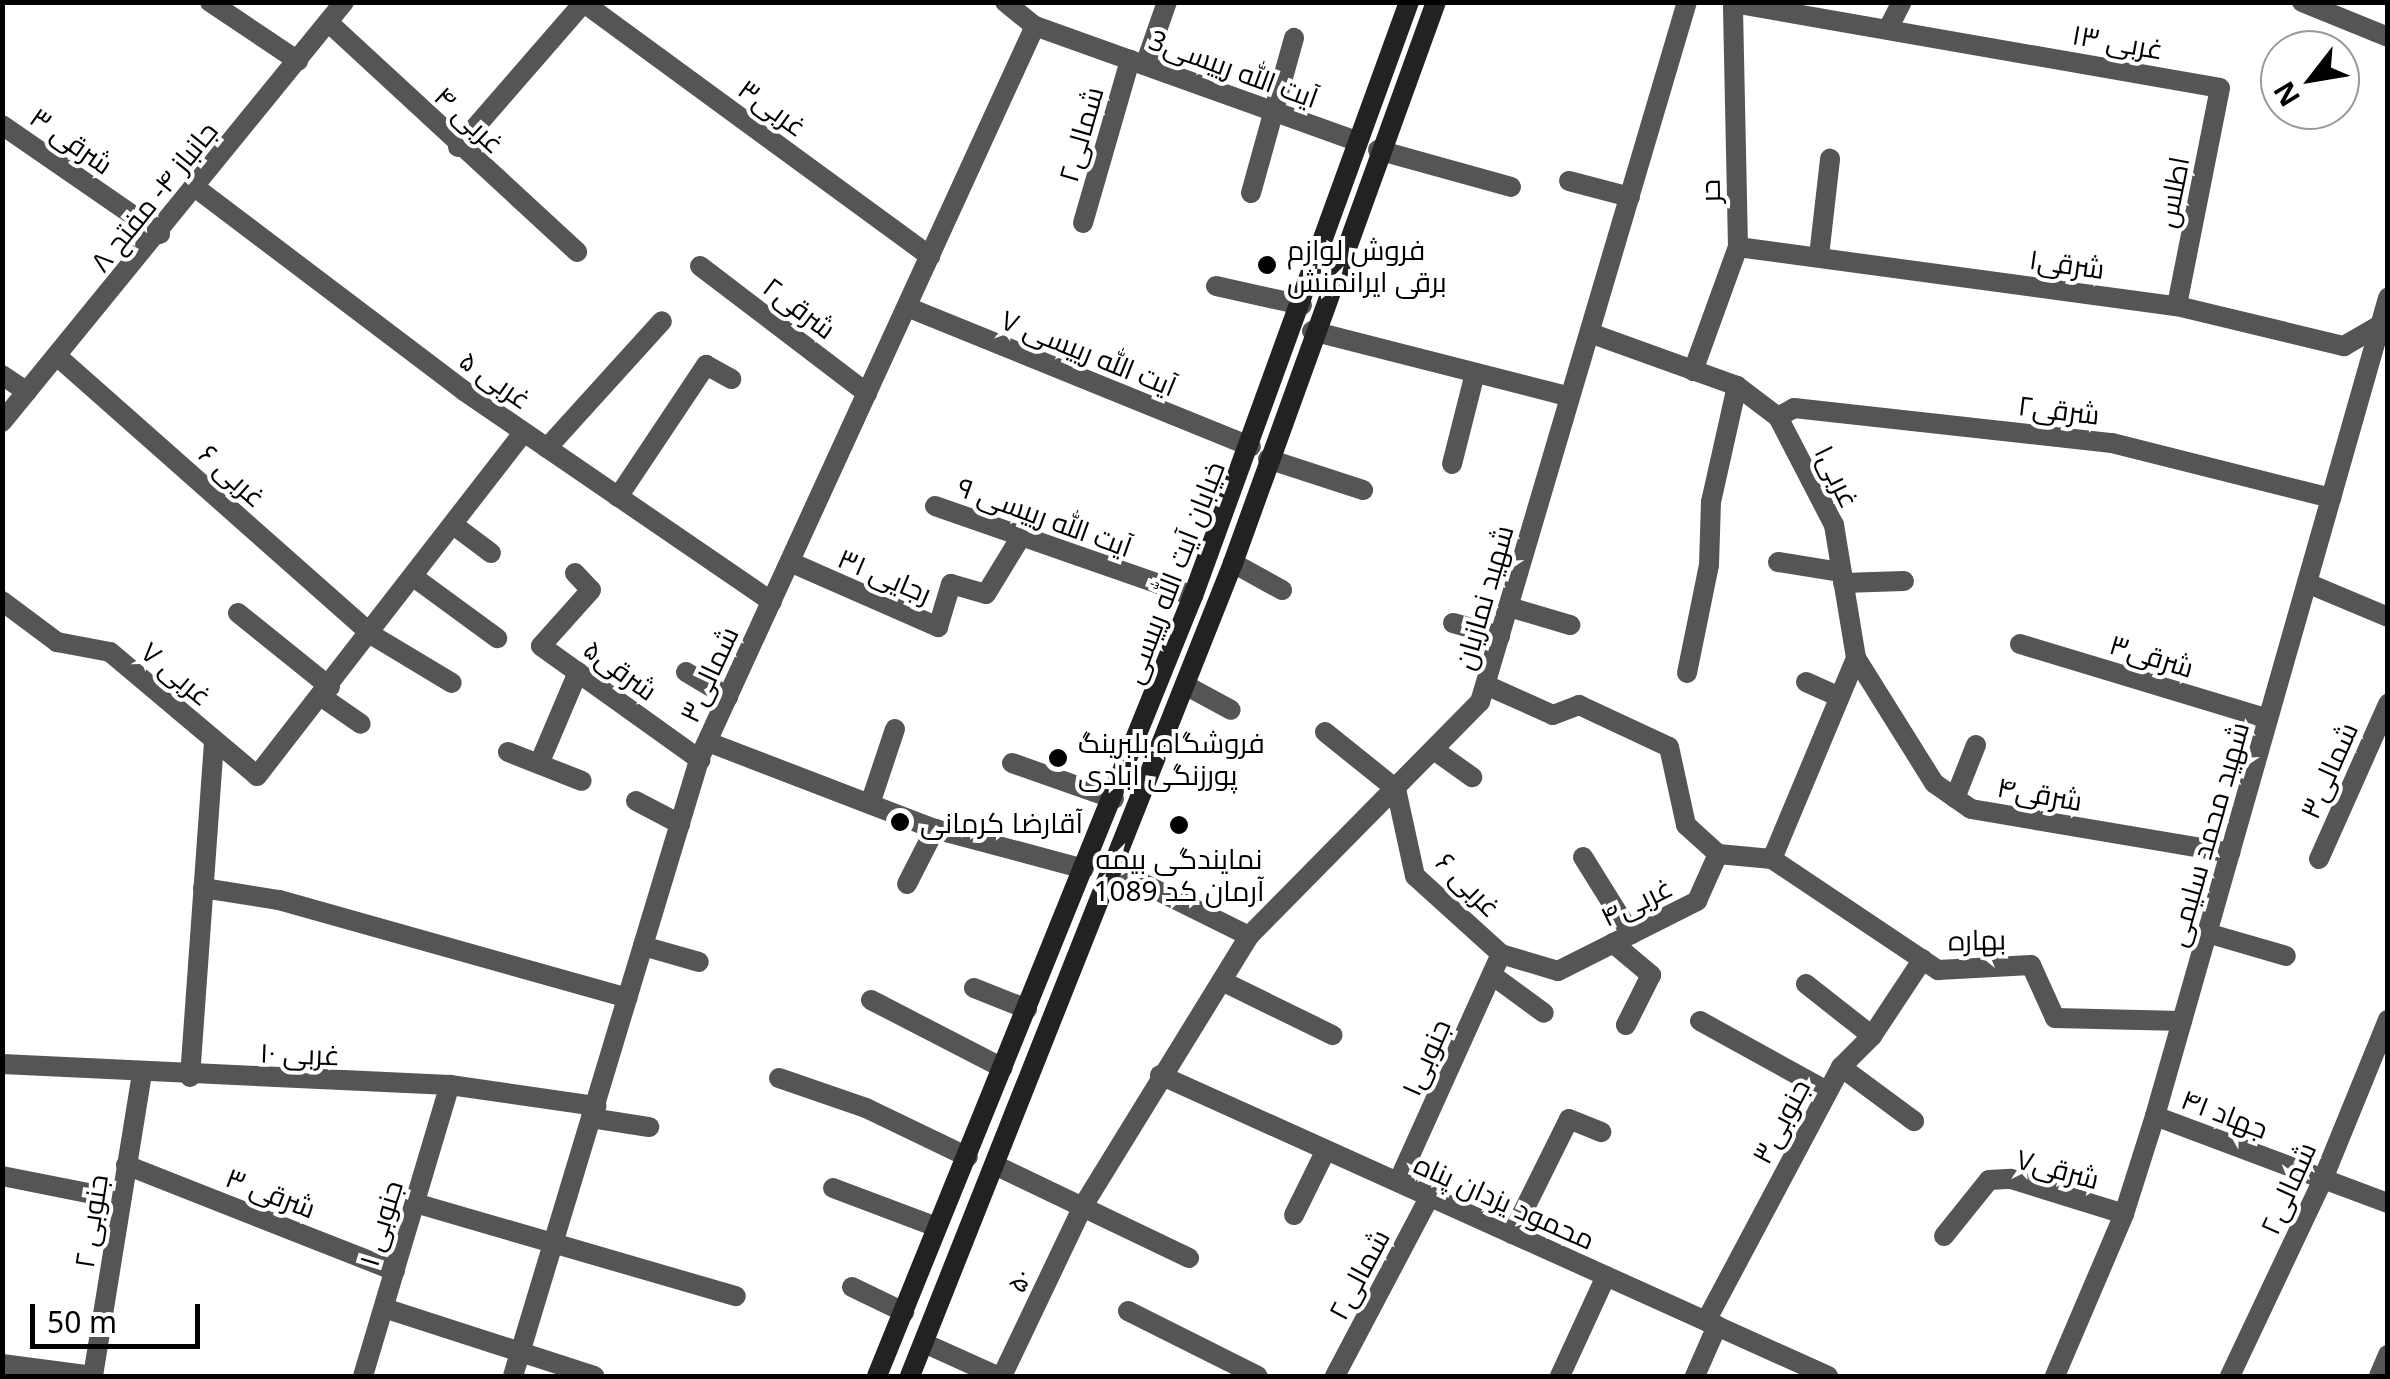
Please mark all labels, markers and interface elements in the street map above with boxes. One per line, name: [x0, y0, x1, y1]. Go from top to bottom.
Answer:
street label: غربی ۱۳: [2070, 16, 2166, 66]
street label: آیت الله رییسی3: [1145, 22, 1323, 114]
north arrow: [2260, 30, 2360, 130]
street label: غربی۳: [732, 71, 814, 143]
text: N: [2264, 75, 2308, 114]
street label: غربی ۴: [428, 78, 512, 160]
street label: شمالی۲: [1050, 82, 1110, 186]
street label: شرقی ۳: [24, 99, 120, 181]
street label: جانباز ۴- مفتح ۸: [82, 114, 224, 278]
street label: اطلس: [2149, 154, 2195, 230]
street label: حر: [1692, 179, 1726, 203]
place label: فروش لوازم برقی ایرانمنش: [1287, 232, 1447, 298]
street label: شرقی۱: [2027, 241, 2107, 285]
marker: فروش لوازم برقی ایرانمنش: [1256, 254, 1278, 276]
street label: شرقی۲: [757, 269, 843, 345]
street label: آیت الله رییسی ۷: [996, 302, 1182, 402]
street label: غربی ۵: [454, 342, 538, 416]
street label: شرقی۲: [2016, 387, 2102, 431]
street label: غربی ۶: [193, 436, 273, 514]
street label: غربی۱: [1808, 439, 1868, 513]
street label: خیابان آیت الله رییسی: [1115, 456, 1231, 688]
street label: آیت الله رییسی ۹: [953, 469, 1137, 563]
street label: شهید نمازیان: [1446, 521, 1520, 673]
street label: رجایی ۳۱: [833, 540, 937, 610]
street label: شمالی۳: [671, 621, 745, 727]
street label: شرقی۳: [2106, 626, 2198, 684]
street label: شرقی۵: [578, 631, 664, 707]
street label: غربی ۷: [135, 634, 219, 712]
street label: شمالی۳: [2292, 717, 2364, 823]
street label: شهید محمد سلیمی: [2159, 718, 2255, 950]
place label: فروشگاه بلبرینگ پورزنگی ابادی: [1078, 725, 1265, 791]
marker: فروشگاه بلبرینگ پورزنگی ابادی: [1047, 747, 1069, 769]
street label: شرقی۴: [1995, 769, 2085, 817]
place label: آقارضا کرمانی: [920, 805, 1083, 839]
marker: آقارضا کرمانی: [889, 811, 911, 833]
marker: نمایندگی بیمه آرمان کد 1089: [1168, 814, 1190, 836]
place label: نمایندگی بیمه آرمان کد 1089: [1094, 841, 1264, 907]
street label: غربی ۶: [1430, 845, 1508, 923]
street label: غربی۴: [1595, 869, 1677, 933]
street label: بهاره: [1948, 922, 2006, 956]
street label: جنوبی۱: [1393, 1013, 1457, 1101]
street label: غربی ۱۰: [259, 1035, 341, 1071]
street label: جنوبی۳: [1744, 1073, 1816, 1169]
street label: جهاد ۴۱: [2177, 1081, 2273, 1145]
street label: شمالی۲: [2252, 1137, 2322, 1239]
street label: شرقی۷: [2013, 1141, 2103, 1195]
street label: محمود یزدان پناه: [1410, 1146, 1600, 1256]
street label: شرقی ۳: [221, 1160, 321, 1224]
street label: جنوبی ۲: [66, 1172, 114, 1270]
street label: جنوبی ۱: [351, 1176, 409, 1270]
street label: شمالی۲: [1320, 1223, 1396, 1325]
street label: ۵۰: [998, 1263, 1038, 1297]
scale bar: [35, 1284, 205, 1346]
text: 50 m: [47, 1301, 117, 1342]

